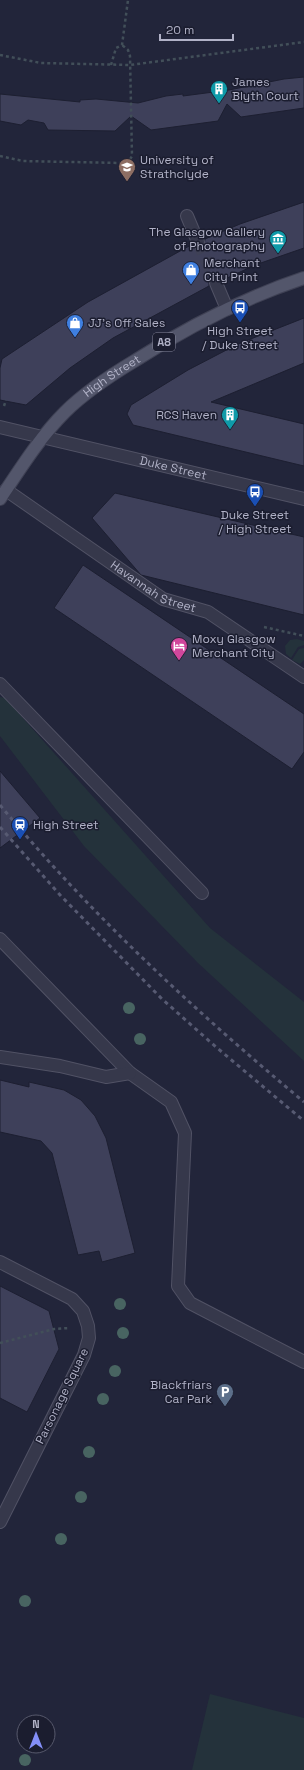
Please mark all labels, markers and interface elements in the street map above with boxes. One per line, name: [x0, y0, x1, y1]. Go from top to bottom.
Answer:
scale bar: [160, 16, 233, 42]
text: 20 m: [166, 22, 194, 38]
place label: James Blyth Court: [232, 74, 299, 104]
building icon: James Blyth Court: [209, 79, 229, 104]
place label: University of Strathclyde: [140, 152, 214, 182]
school or university icon: University of Strathclyde: [117, 157, 137, 182]
place label: The Glasgow Gallery of Photography: [149, 224, 265, 254]
museum icon: The Glasgow Gallery of Photography: [268, 229, 288, 254]
place label: Merchant City Print: [204, 255, 260, 285]
shop icon: Merchant City Print: [181, 260, 201, 285]
bus stop icon: High Street / Duke Street: [230, 298, 250, 323]
shop icon: JJ's Off Sales: [65, 313, 85, 338]
place label: JJ's Off Sales: [88, 315, 165, 331]
place label: High Street / Duke Street: [202, 323, 278, 353]
road number: A8: [153, 333, 175, 351]
street label: High Street: [80, 351, 144, 401]
building icon: RCS Haven: [220, 405, 240, 430]
place label: RCS Haven: [156, 407, 217, 423]
street label: Duke Street: [138, 452, 208, 484]
bus stop icon: Duke Street / High Street: [245, 482, 265, 507]
place label: Duke Street / High Street: [218, 507, 292, 537]
street label: Havannah Street: [107, 557, 198, 616]
place label: Moxy Glasgow Merchant City: [192, 631, 276, 661]
hotel icon: Moxy Glasgow Merchant City: [169, 636, 189, 661]
station icon: High Street: [10, 815, 30, 840]
place label: High Street: [33, 817, 99, 833]
street label: Parsonage Square: [32, 1345, 92, 1447]
place label: Blackfriars Car Park: [150, 1377, 213, 1407]
parking icon: Blackfriars Car Park: [215, 1382, 235, 1407]
north arrow: [16, 1714, 56, 1754]
text: N: [32, 1717, 40, 1731]

